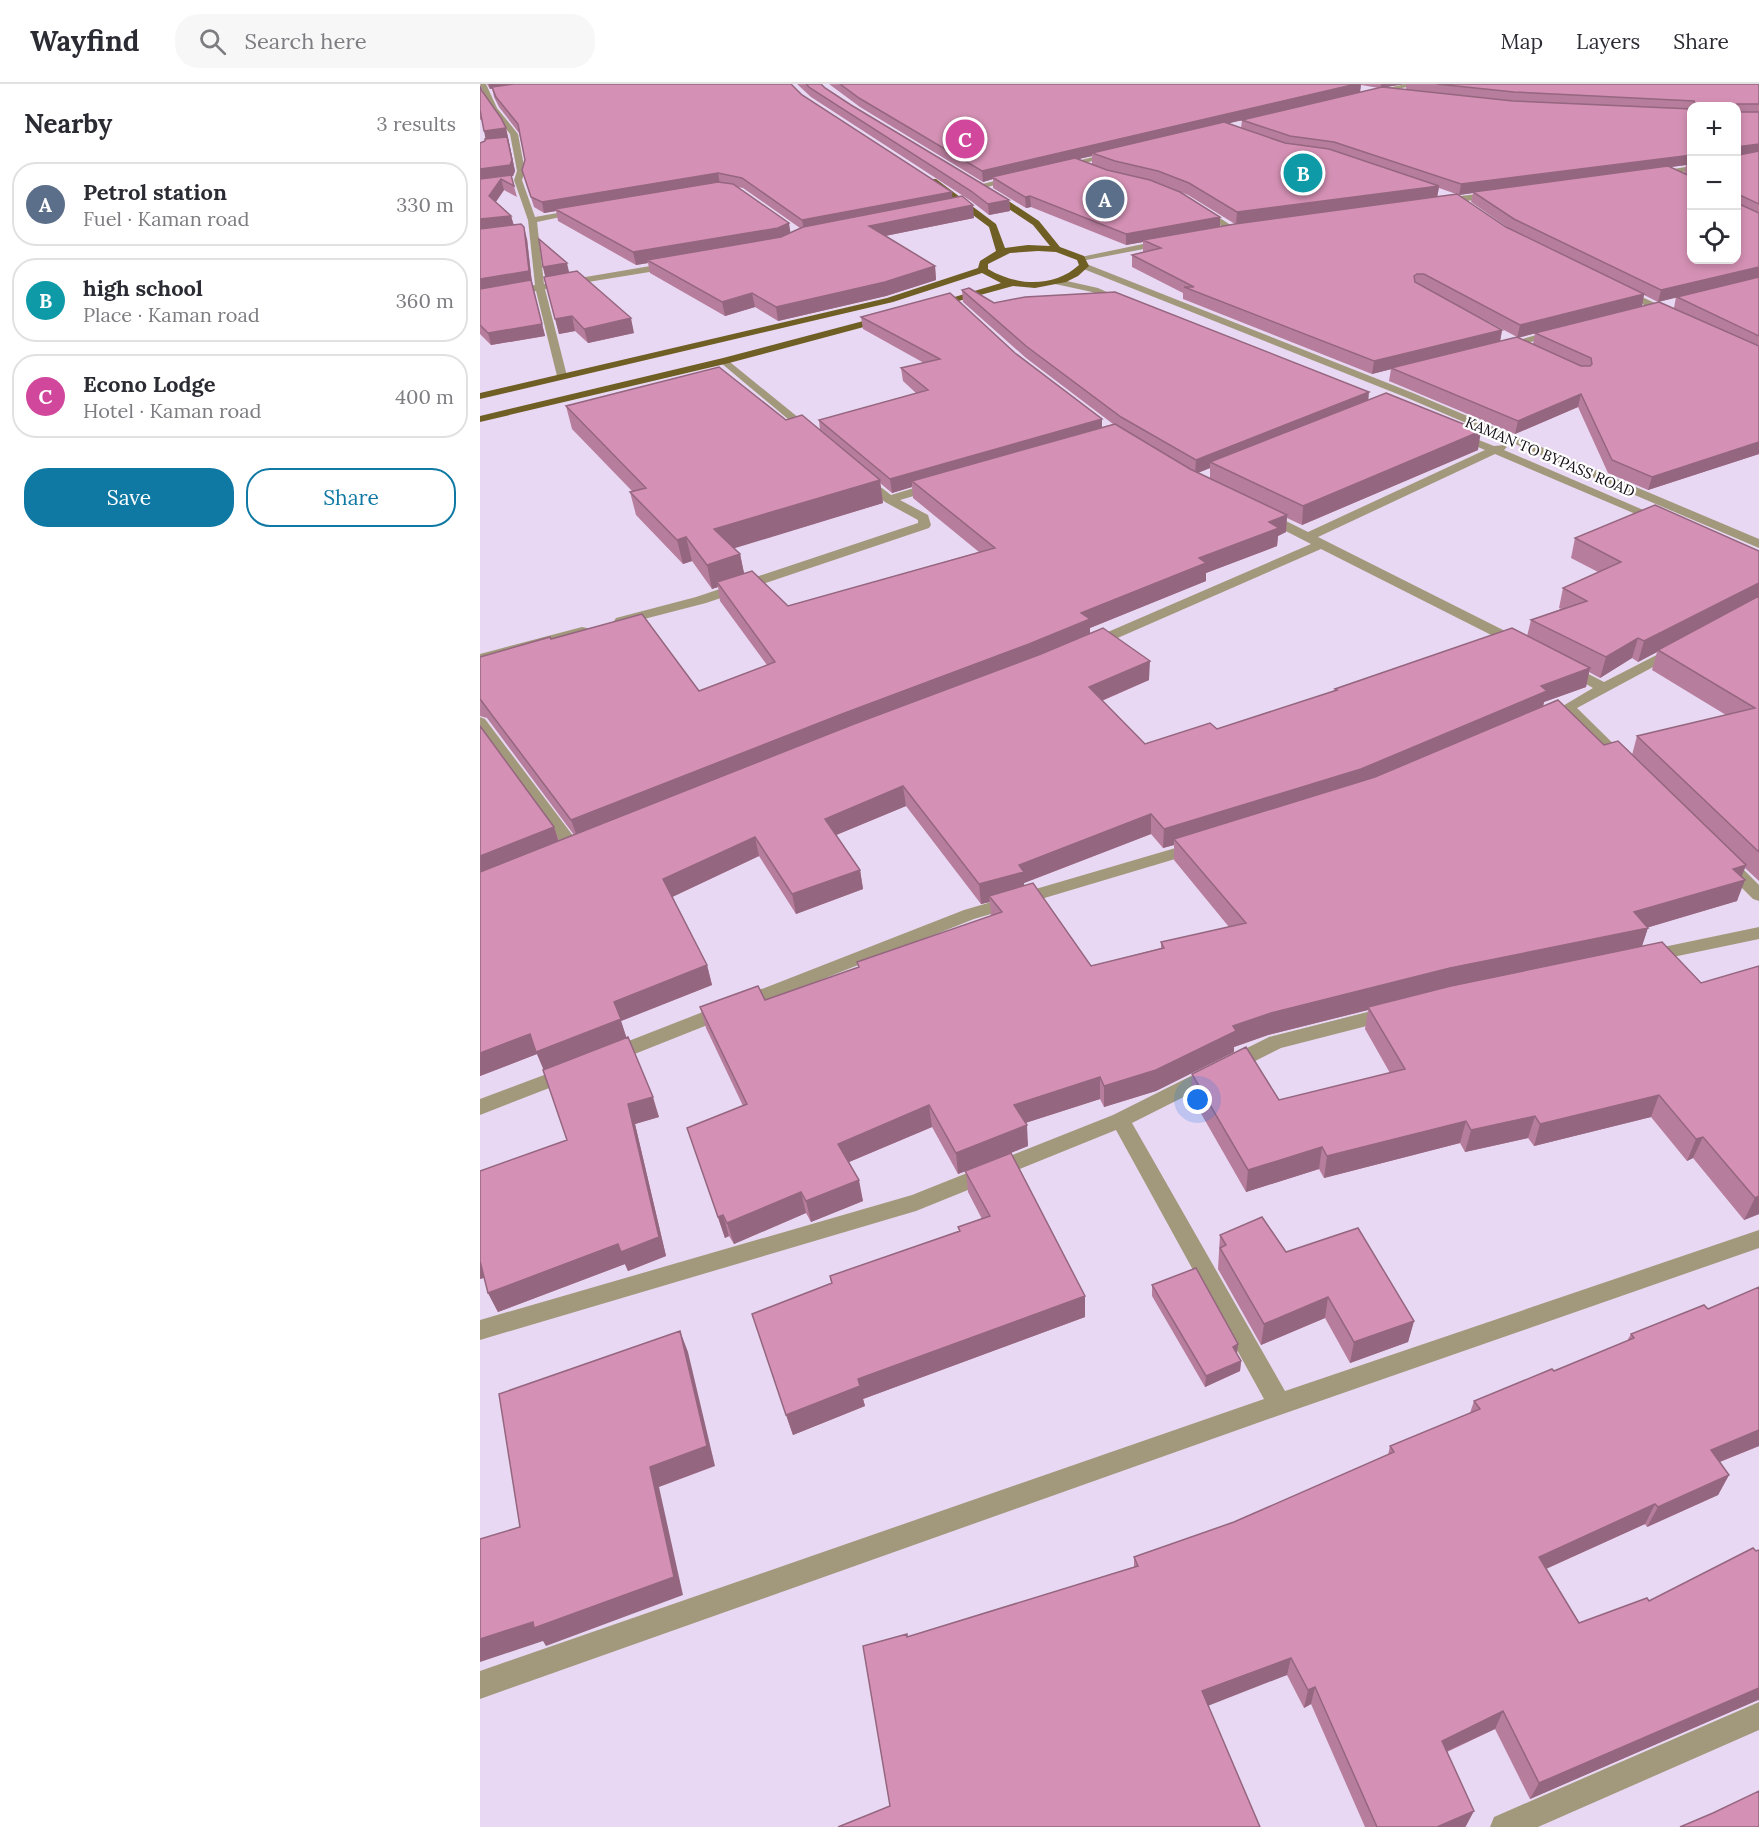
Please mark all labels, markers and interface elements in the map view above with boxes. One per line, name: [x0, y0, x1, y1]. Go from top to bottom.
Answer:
search box: [175, 14, 595, 68]
text: Wayfind: [30, 23, 139, 59]
icon: search: [196, 25, 229, 58]
text: Search here: [244, 27, 367, 55]
text: Map: [1500, 28, 1543, 55]
text: Layers: [1576, 28, 1640, 55]
text: Share: [1673, 28, 1729, 55]
map controls: [1687, 102, 1741, 264]
button: +: [1687, 102, 1741, 156]
text: Nearby: [24, 107, 112, 140]
text: 3 results: [377, 111, 456, 136]
pin: C: [946, 116, 984, 162]
pin: B: [1284, 150, 1322, 196]
button: −: [1687, 156, 1741, 210]
pin: A: [1086, 176, 1124, 222]
text: Petrol station: [83, 178, 227, 206]
text: A: [39, 192, 52, 217]
text: 330 m: [396, 192, 454, 217]
text: Fuel · Kaman road: [83, 206, 250, 231]
button: locate: [1687, 210, 1741, 264]
text: high school: [83, 274, 203, 302]
text: B: [39, 288, 52, 313]
text: 360 m: [396, 288, 454, 313]
text: Place · Kaman road: [83, 302, 260, 327]
text: Econo Lodge: [83, 370, 216, 398]
text: C: [39, 384, 52, 409]
text: 400 m: [395, 384, 454, 409]
text: Hotel · Kaman road: [83, 398, 261, 423]
street label: KAMAN TO BYPASS ROAD: [1462, 412, 1638, 501]
button: Save: [24, 468, 234, 527]
button: Share: [246, 468, 456, 527]
your location: [1183, 1085, 1212, 1114]

